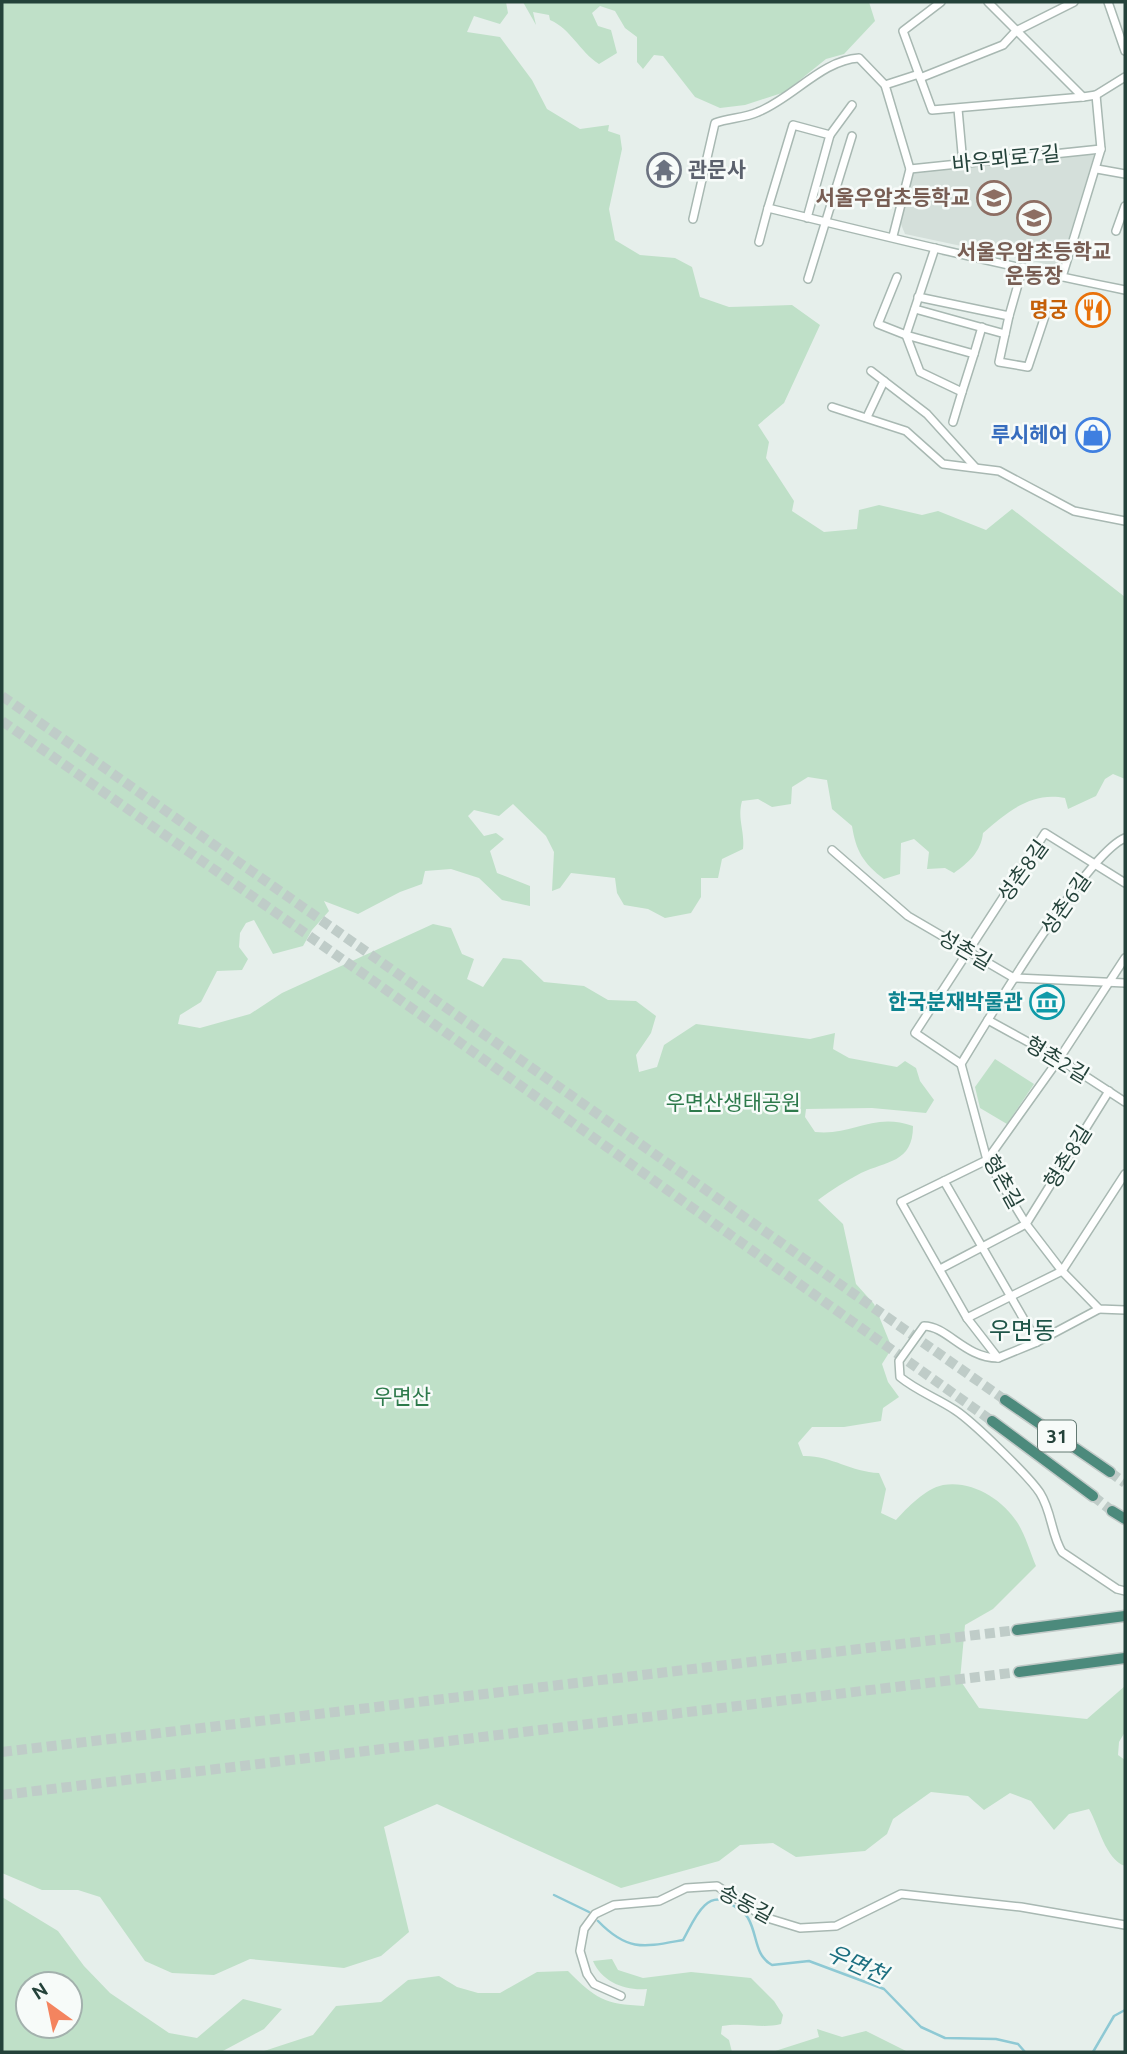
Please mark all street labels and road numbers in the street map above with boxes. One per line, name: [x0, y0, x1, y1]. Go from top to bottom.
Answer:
street label: 바우뫼로7길: [951, 140, 1061, 176]
street label: 성촌8길: [992, 835, 1052, 906]
street label: 성촌6길: [1035, 868, 1095, 939]
street label: 성촌길: [934, 924, 997, 974]
street label: 형촌2길: [1021, 1031, 1094, 1087]
street label: 형촌8길: [1038, 1121, 1096, 1192]
street label: 형촌길: [979, 1150, 1028, 1213]
road number: 31: [1038, 1420, 1076, 1452]
street label: 송동길: [715, 1879, 778, 1927]

